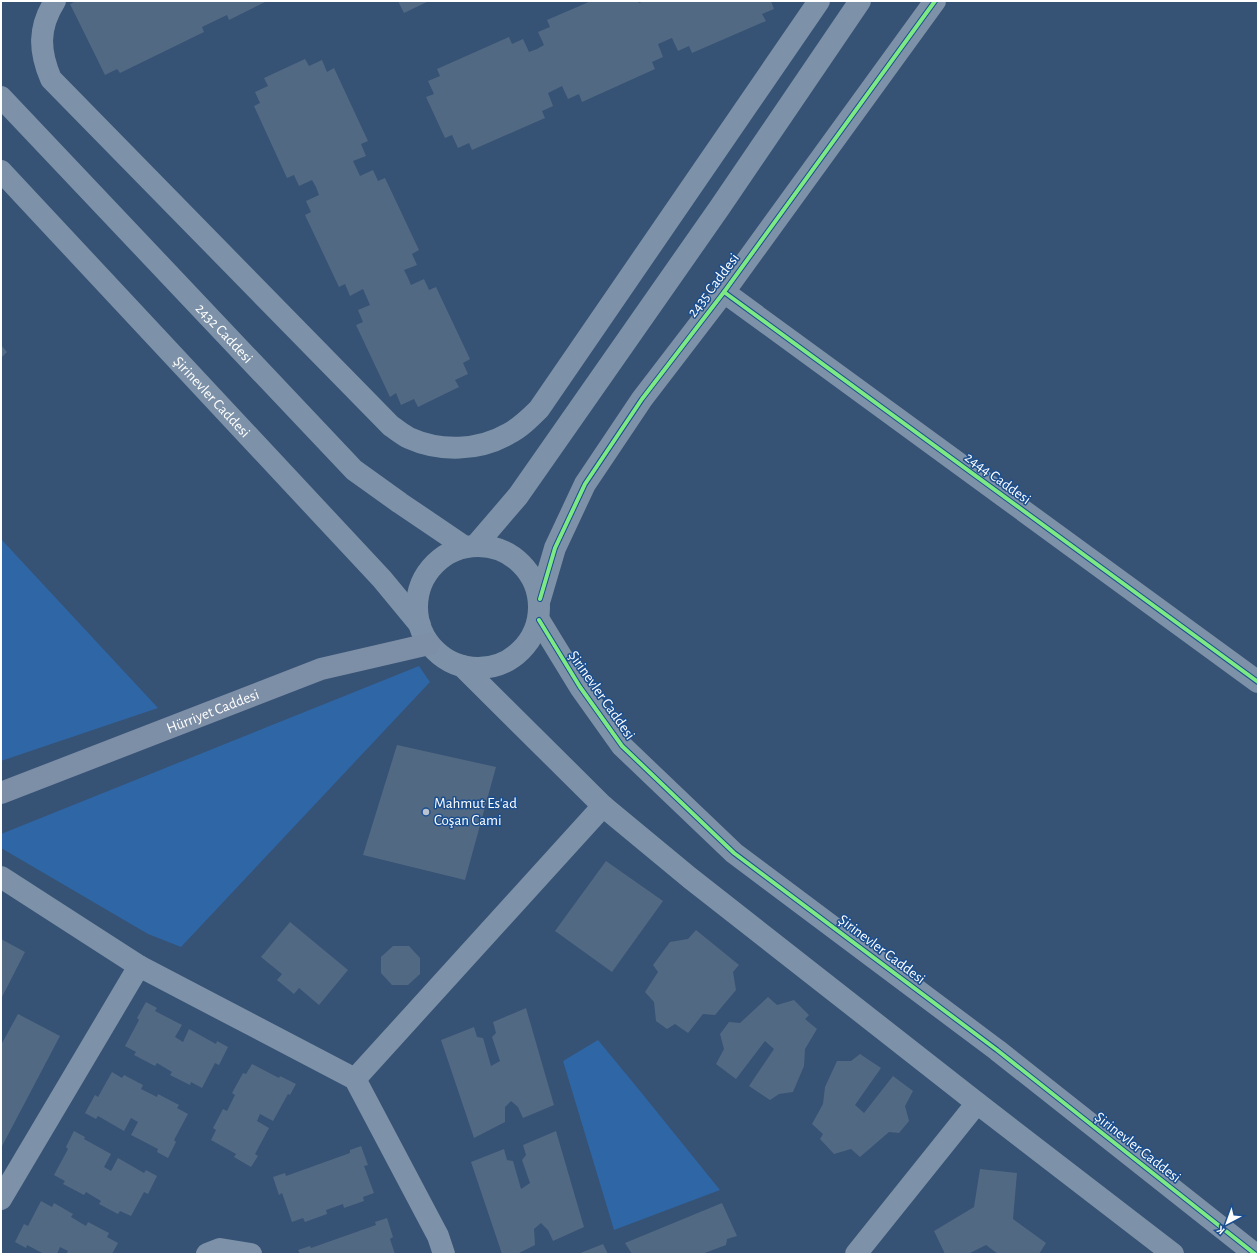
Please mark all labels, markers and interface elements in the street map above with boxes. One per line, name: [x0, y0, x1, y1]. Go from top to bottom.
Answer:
street label: 2435 Caddesi: [685, 251, 742, 320]
street label: 2432 Caddesi: [192, 301, 256, 366]
street label: Şirinevler Caddesi: [170, 354, 253, 441]
street label: 2444 Caddesi: [962, 450, 1033, 507]
street label: Şirinevler Caddesi: [565, 648, 638, 742]
street label: Hürriyet Caddesi: [165, 687, 261, 736]
place label: Mahmut Es'ad Coşan Cami: [434, 796, 517, 828]
marker: Mahmut Es'ad Coşan Cami: [421, 807, 431, 817]
street label: Şirinevler Caddesi: [835, 912, 928, 987]
street label: Şirinevler Caddesi: [1092, 1109, 1183, 1185]
north arrow: [1207, 1203, 1247, 1243]
text: K: [1214, 1224, 1227, 1236]

